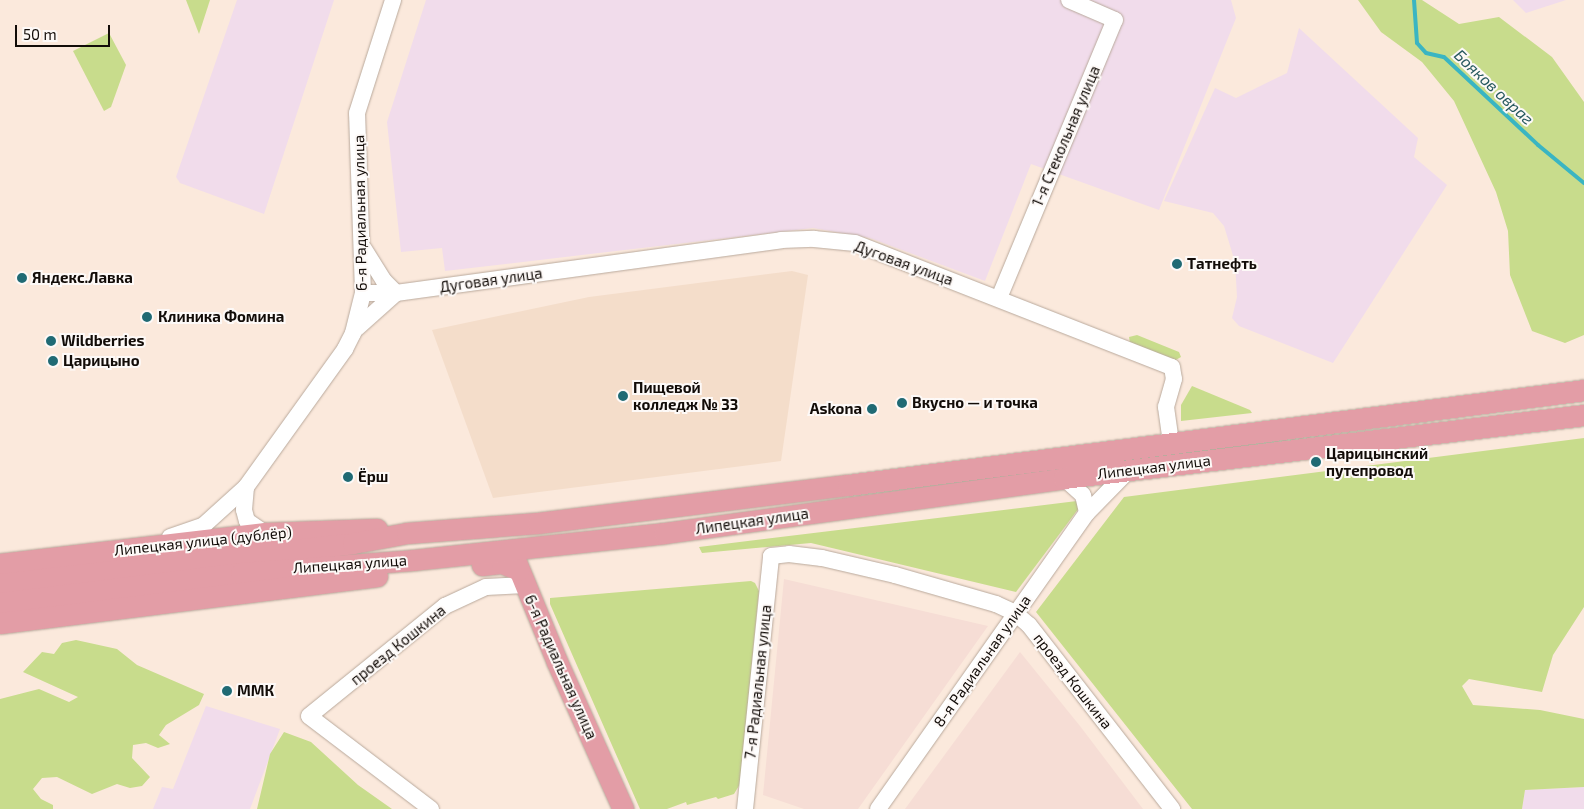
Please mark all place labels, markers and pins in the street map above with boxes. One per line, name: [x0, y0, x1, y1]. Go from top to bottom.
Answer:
place label: Татнефть: [1187, 255, 1257, 273]
marker: Татнефть: [1171, 258, 1183, 270]
place label: Яндекс.Лавка: [32, 269, 133, 287]
marker: Яндекс.Лавка: [16, 272, 28, 284]
place label: Клиника Фомина: [158, 308, 284, 326]
marker: Клиника Фомина: [140, 310, 154, 324]
place label: Wildberries: [61, 332, 144, 350]
marker: Wildberries: [45, 335, 57, 347]
place label: Царицыно: [63, 352, 140, 370]
marker: Царицыно: [47, 355, 59, 367]
place label: Пищевой колледж № 33: [633, 378, 738, 413]
marker: Пищевой колледж № 33: [617, 390, 629, 402]
place label: Вкусно — и точка: [912, 394, 1038, 412]
marker: Вкусно — и точка: [896, 397, 908, 409]
place label: Askona: [810, 400, 862, 418]
marker: Askona: [866, 403, 878, 415]
place label: Царицынский путепровод: [1326, 444, 1428, 479]
marker: Царицынский путепровод: [1310, 456, 1322, 468]
place label: Ёрш: [358, 468, 388, 486]
marker: Ёрш: [342, 471, 354, 483]
place label: ММК: [237, 682, 274, 700]
marker: ММК: [221, 685, 233, 697]

